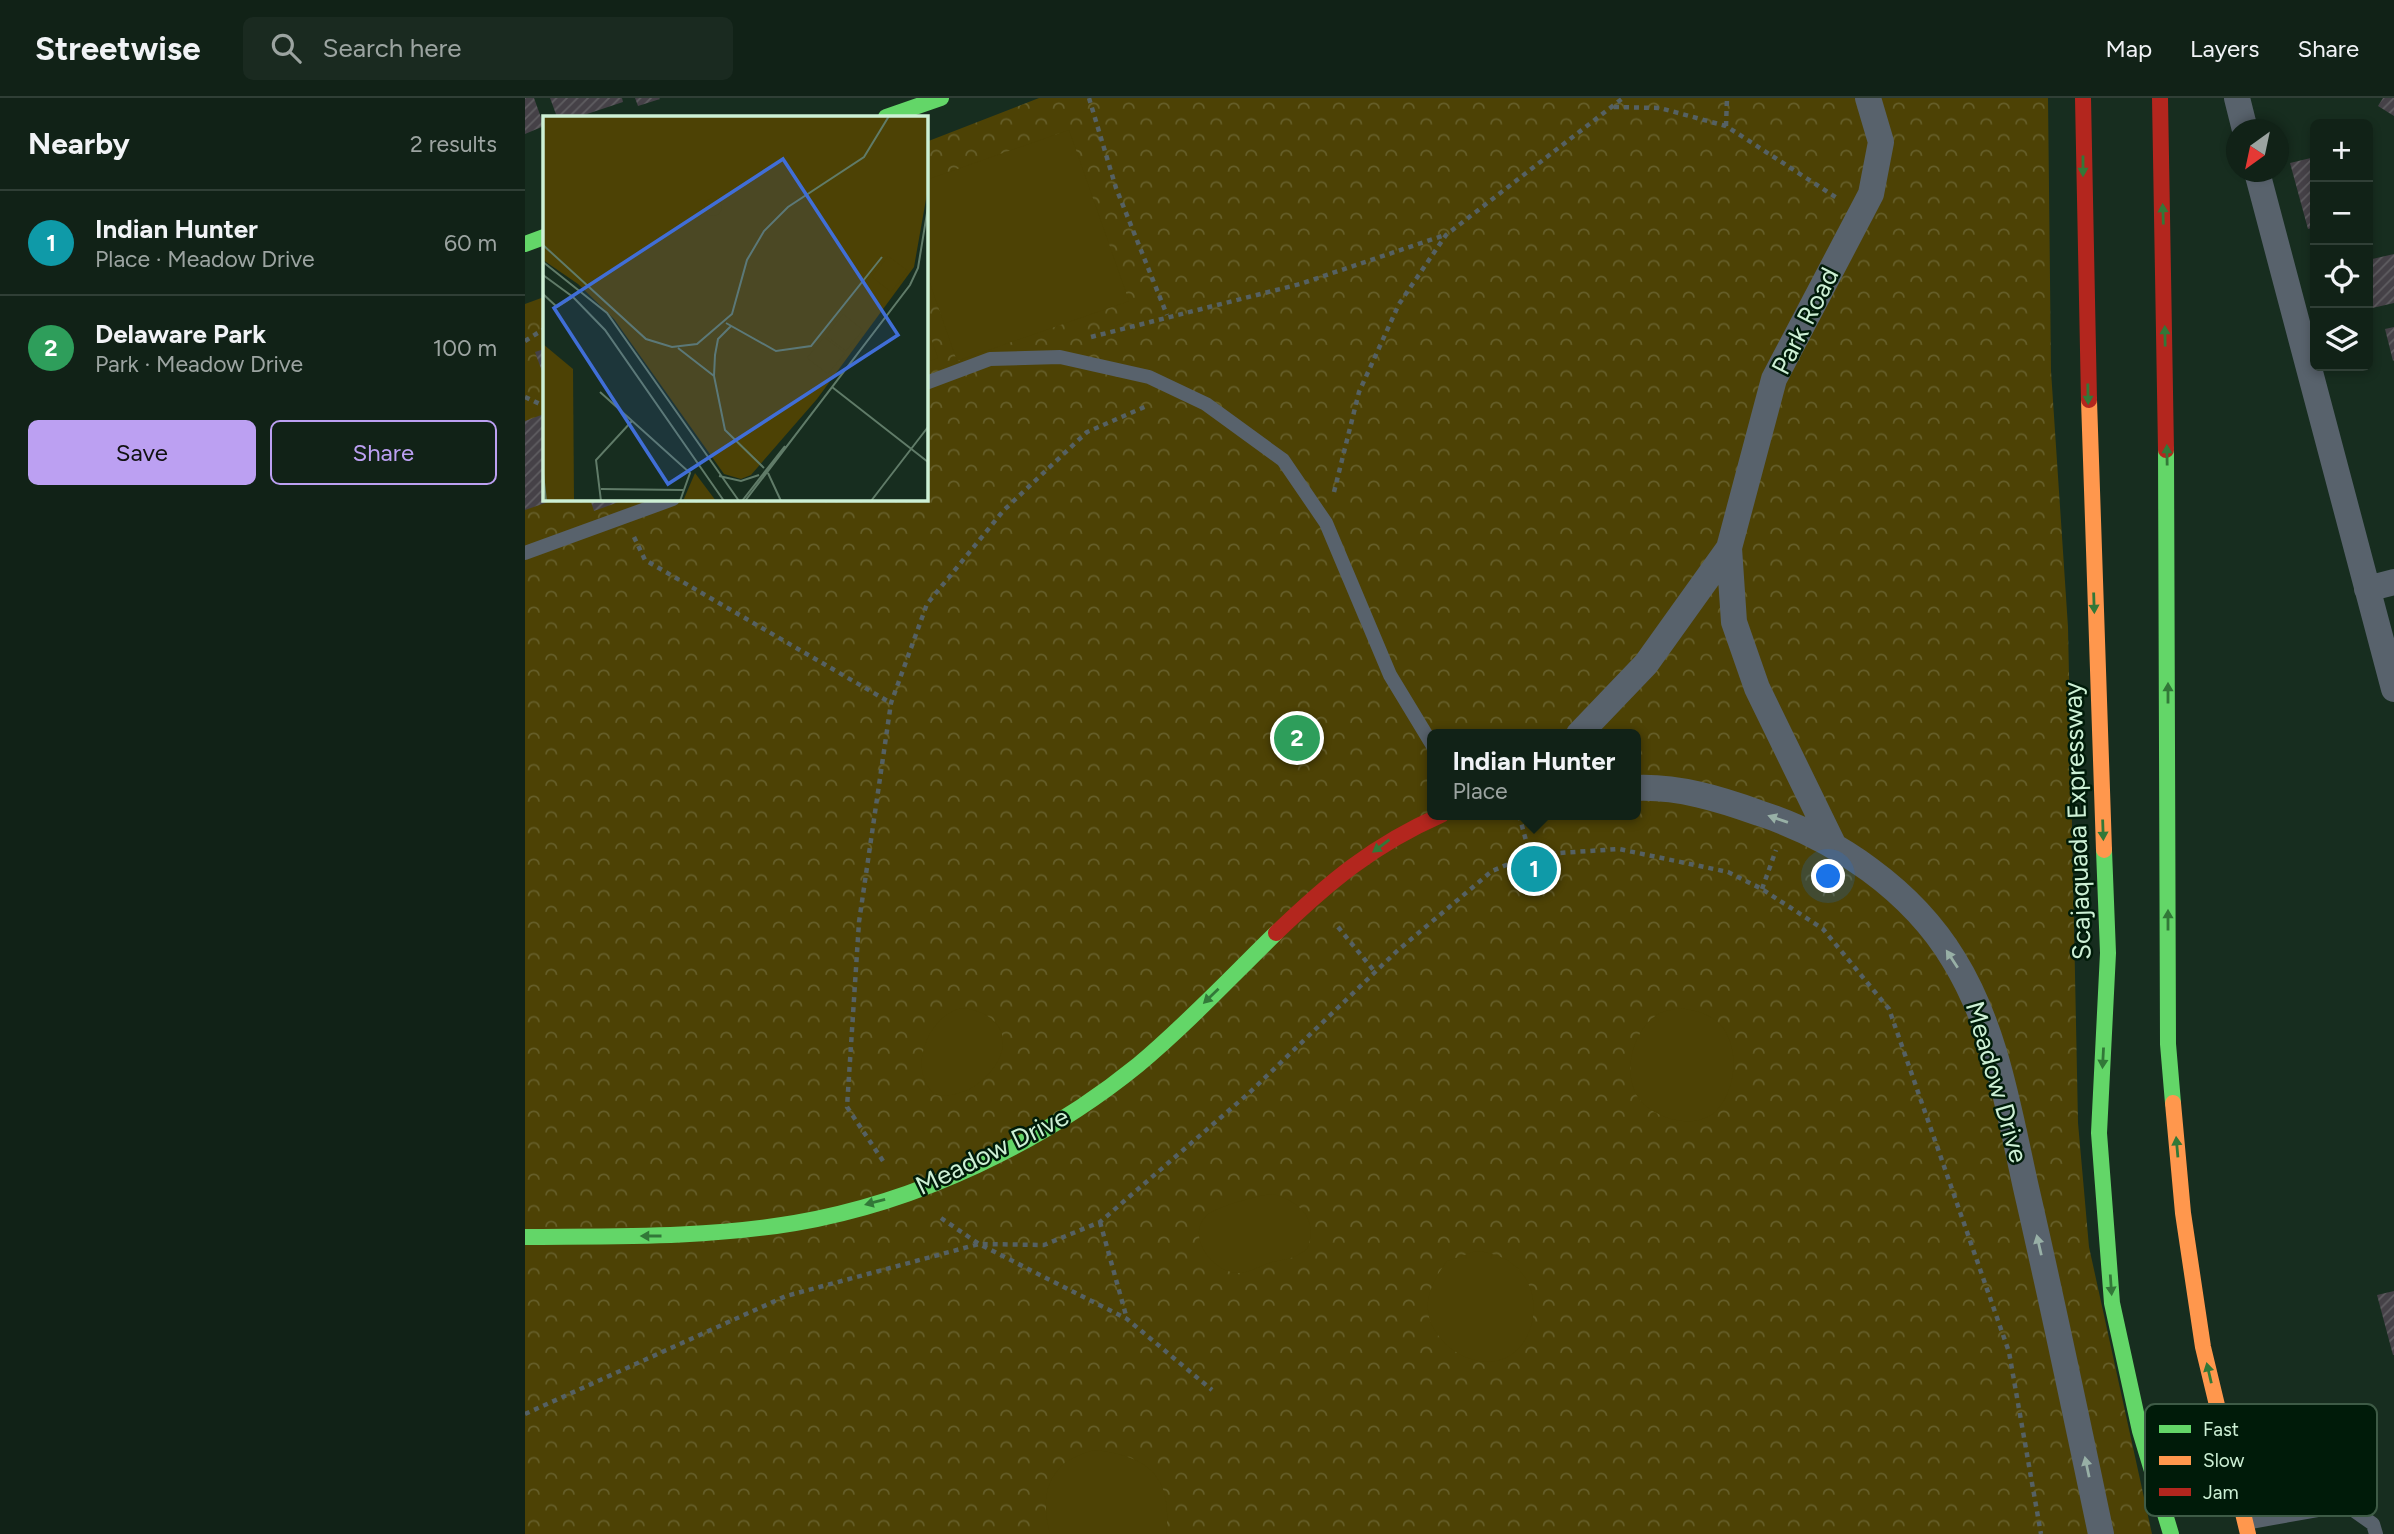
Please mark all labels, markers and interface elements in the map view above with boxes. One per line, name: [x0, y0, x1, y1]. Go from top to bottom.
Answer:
search box: [243, 17, 733, 80]
text: Streetwise: [35, 29, 201, 68]
icon: search: [267, 29, 305, 67]
text: Search here: [323, 32, 461, 64]
text: Map: [2105, 34, 2152, 63]
text: Layers: [2190, 34, 2259, 63]
text: Share: [2297, 34, 2359, 63]
inset map: [543, 116, 927, 500]
north arrow: [2226, 119, 2289, 182]
map controls: [2310, 119, 2373, 371]
button: +: [2310, 119, 2373, 182]
text: Nearby: [28, 125, 130, 162]
text: 2 results: [410, 130, 497, 158]
one-way arrow: [2077, 155, 2089, 177]
button: −: [2310, 182, 2373, 245]
one-way arrow: [2157, 203, 2168, 225]
text: Indian Hunter: [95, 213, 258, 245]
text: 1: [46, 229, 56, 257]
text: 60 m: [444, 229, 497, 257]
text: Place · Meadow Drive: [95, 245, 314, 273]
button: locate: [2310, 245, 2373, 308]
street label: Park Road: [1764, 262, 1846, 380]
button: layers: [2310, 308, 2373, 371]
text: Delaware Park: [95, 318, 266, 350]
one-way arrow: [2159, 325, 2171, 347]
text: 2: [44, 334, 58, 362]
text: 100 m: [433, 334, 497, 362]
text: Park · Meadow Drive: [95, 350, 303, 378]
one-way arrow: [2083, 383, 2094, 405]
button: Save: [28, 420, 256, 485]
button: Share: [270, 420, 497, 485]
one-way arrow: [2161, 444, 2172, 466]
one-way arrow: [2089, 592, 2100, 614]
street label: Scajaquada Expressway: [2056, 681, 2098, 961]
one-way arrow: [2162, 682, 2174, 704]
pin: 2: [1274, 712, 1320, 764]
popup: [1427, 729, 1641, 820]
text: Indian Hunter: [1453, 745, 1615, 777]
text: Place: [1453, 777, 1508, 805]
one-way arrow: [1767, 813, 1788, 824]
one-way arrow: [2097, 820, 2108, 842]
one-way arrow: [1372, 839, 1390, 853]
pin: 1: [1511, 843, 1557, 895]
your location: [1811, 859, 1845, 893]
one-way arrow: [2162, 909, 2174, 931]
one-way arrow: [1946, 949, 1959, 968]
one-way arrow: [1203, 988, 1220, 1004]
street label: Meadow Drive: [1959, 998, 2035, 1166]
one-way arrow: [2097, 1047, 2108, 1069]
street label: Meadow Drive: [910, 1100, 1074, 1202]
one-way arrow: [2171, 1136, 2182, 1158]
one-way arrow: [864, 1197, 886, 1208]
one-way arrow: [640, 1230, 662, 1242]
one-way arrow: [2034, 1234, 2045, 1256]
one-way arrow: [2106, 1274, 2117, 1296]
one-way arrow: [2203, 1361, 2214, 1383]
legend: [2145, 1404, 2377, 1516]
text: Fast: [2203, 1418, 2239, 1441]
text: Slow: [2203, 1449, 2245, 1472]
one-way arrow: [2081, 1456, 2092, 1478]
text: Jam: [2203, 1481, 2239, 1504]

